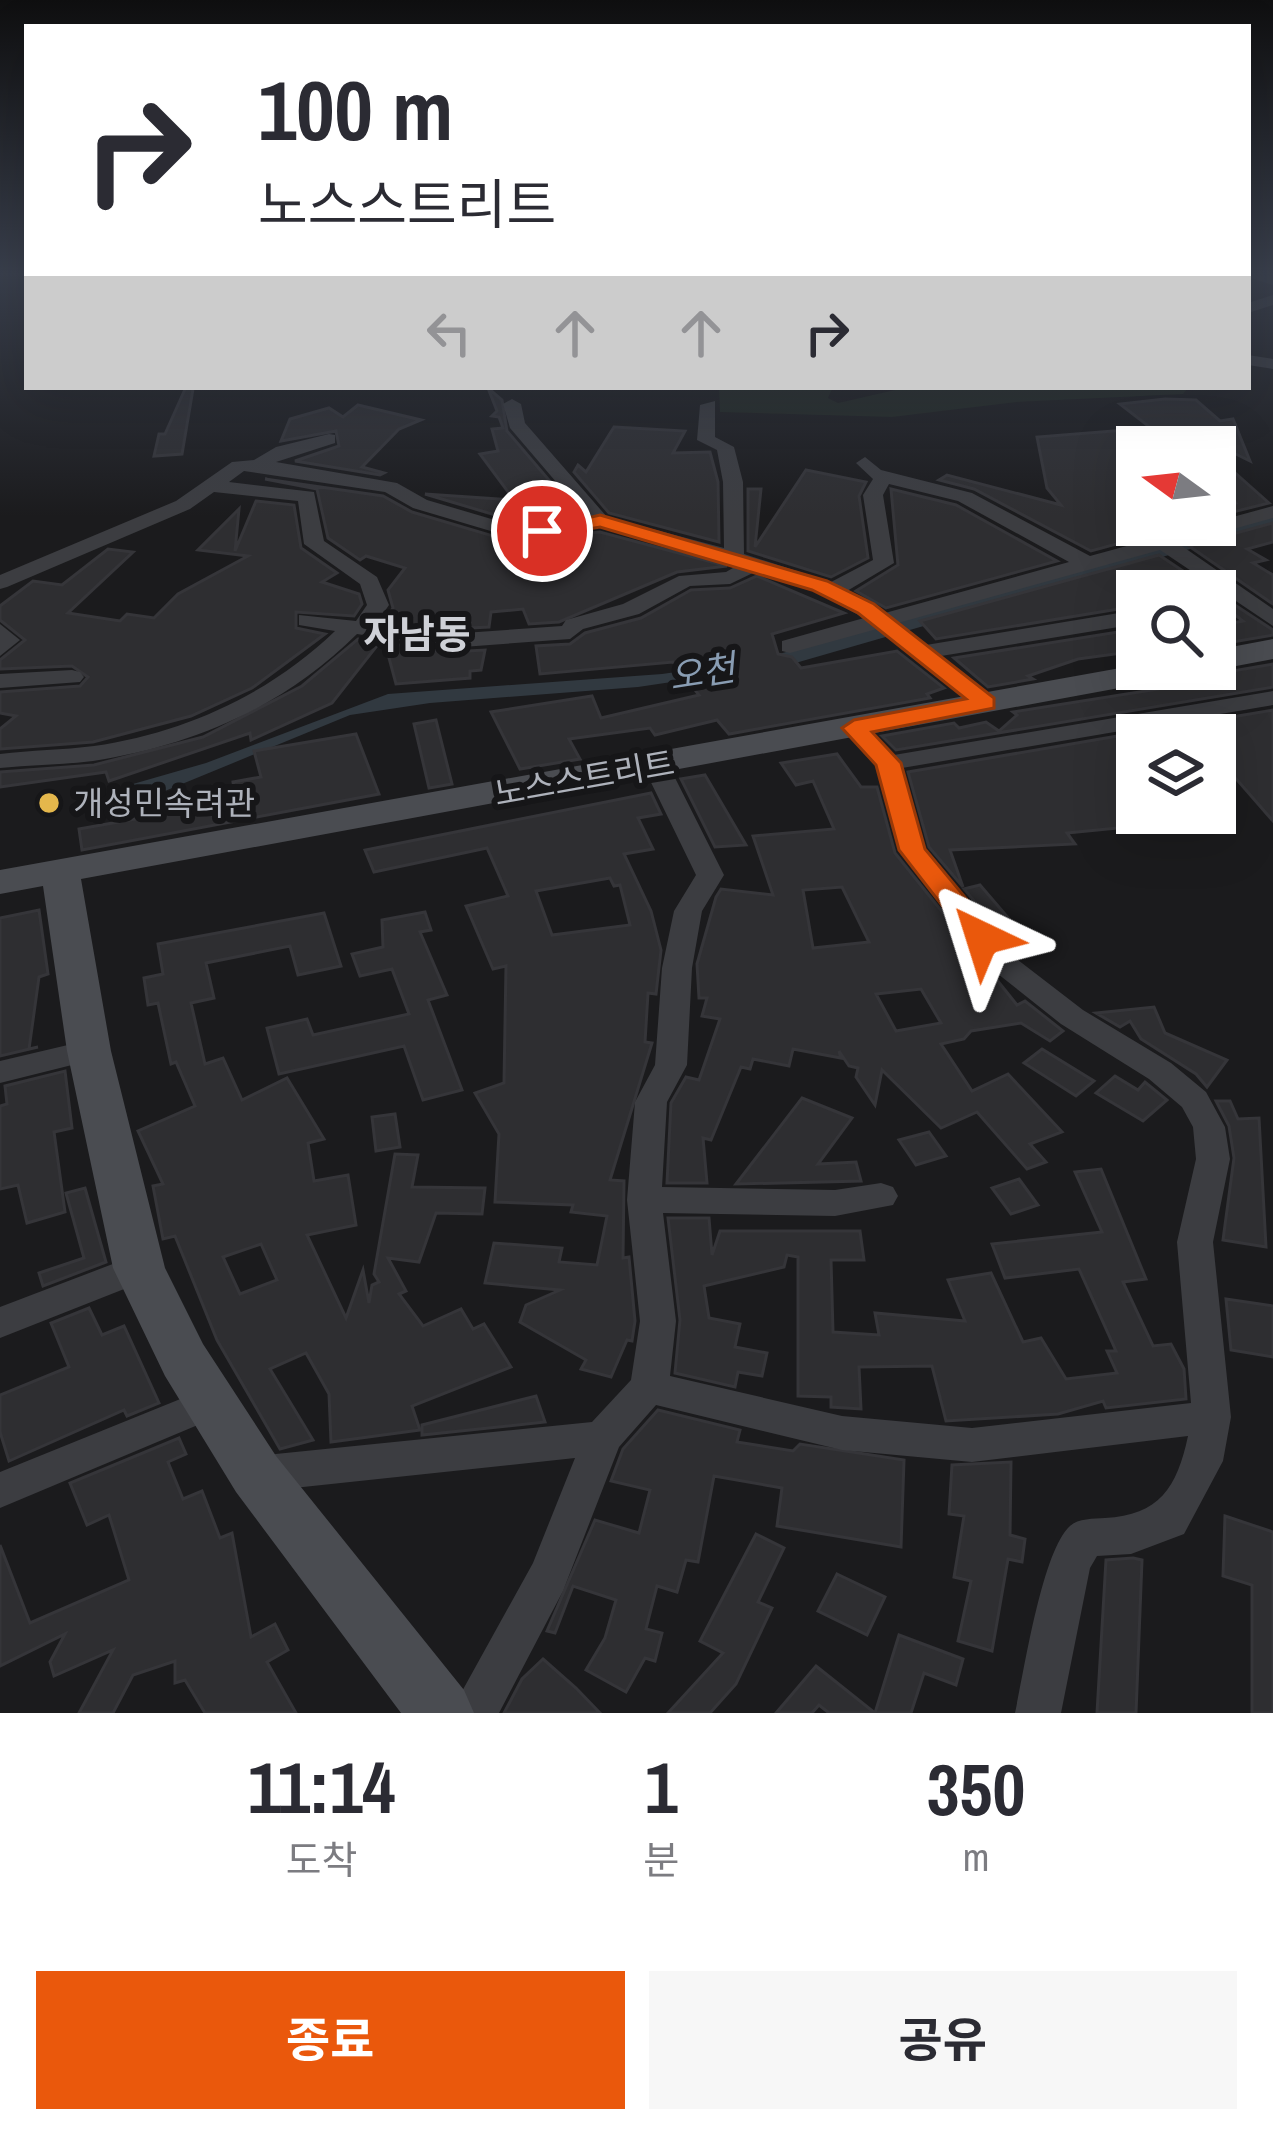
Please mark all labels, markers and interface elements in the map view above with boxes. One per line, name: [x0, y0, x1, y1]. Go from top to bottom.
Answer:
text: 100 m: [258, 53, 453, 166]
icon: right: [60, 72, 216, 228]
text: 노스스트리트: [258, 168, 556, 241]
icon: left: [416, 300, 482, 366]
icon: ahead: [542, 300, 608, 366]
icon: ahead: [668, 300, 734, 366]
icon: right: [794, 300, 860, 366]
north arrow: [1116, 426, 1236, 546]
map controls: [1116, 426, 1236, 834]
pin: [491, 480, 593, 582]
icon: arrive: [509, 498, 575, 564]
button: search: [1116, 570, 1236, 690]
district label: 자남동: [363, 608, 471, 660]
water label: 오천: [666, 643, 742, 701]
button: layers: [1116, 714, 1236, 834]
street label: 노스스트리트: [490, 741, 678, 815]
place label: 개성민속려관: [73, 781, 255, 825]
marker: 개성민속려관: [36, 790, 62, 816]
position arrow: [919, 875, 1045, 1001]
text: 11:14: [248, 1738, 395, 1835]
text: 1: [645, 1738, 678, 1835]
text: 350: [927, 1740, 1025, 1837]
text: m: [963, 1831, 989, 1883]
text: 도착: [286, 1834, 357, 1886]
text: 분: [643, 1834, 679, 1886]
button: 종료: [36, 1971, 625, 2109]
button: 공유: [649, 1971, 1237, 2109]

